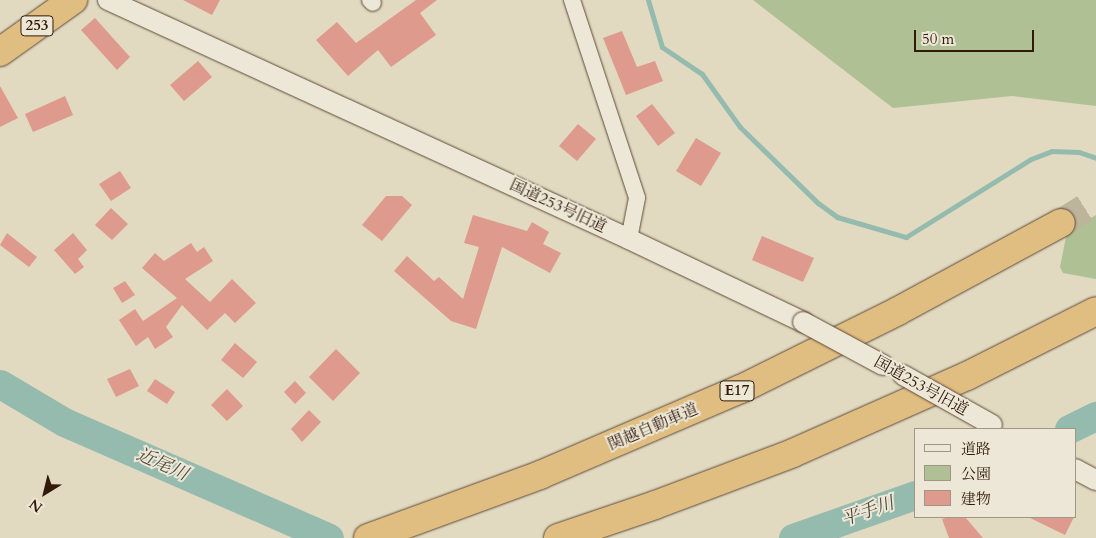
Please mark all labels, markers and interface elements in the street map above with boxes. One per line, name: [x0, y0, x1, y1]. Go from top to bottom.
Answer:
road number: 253: [20, 14, 54, 38]
scale bar: [916, 20, 1036, 52]
text: 50 m: [922, 29, 954, 49]
street label: 国道253号旧道: [507, 175, 609, 237]
street label: 国道253号旧道: [871, 352, 971, 420]
road number: E17: [720, 378, 754, 404]
street label: 関越自動車道: [605, 399, 701, 455]
legend: [914, 428, 1076, 518]
text: 道路: [961, 439, 991, 459]
water label: 近尾川: [133, 444, 191, 486]
text: 公園: [961, 464, 991, 484]
north arrow: [20, 468, 70, 518]
text: 建物: [961, 489, 991, 509]
water label: 平手川: [839, 493, 897, 531]
text: N: [25, 494, 46, 517]

